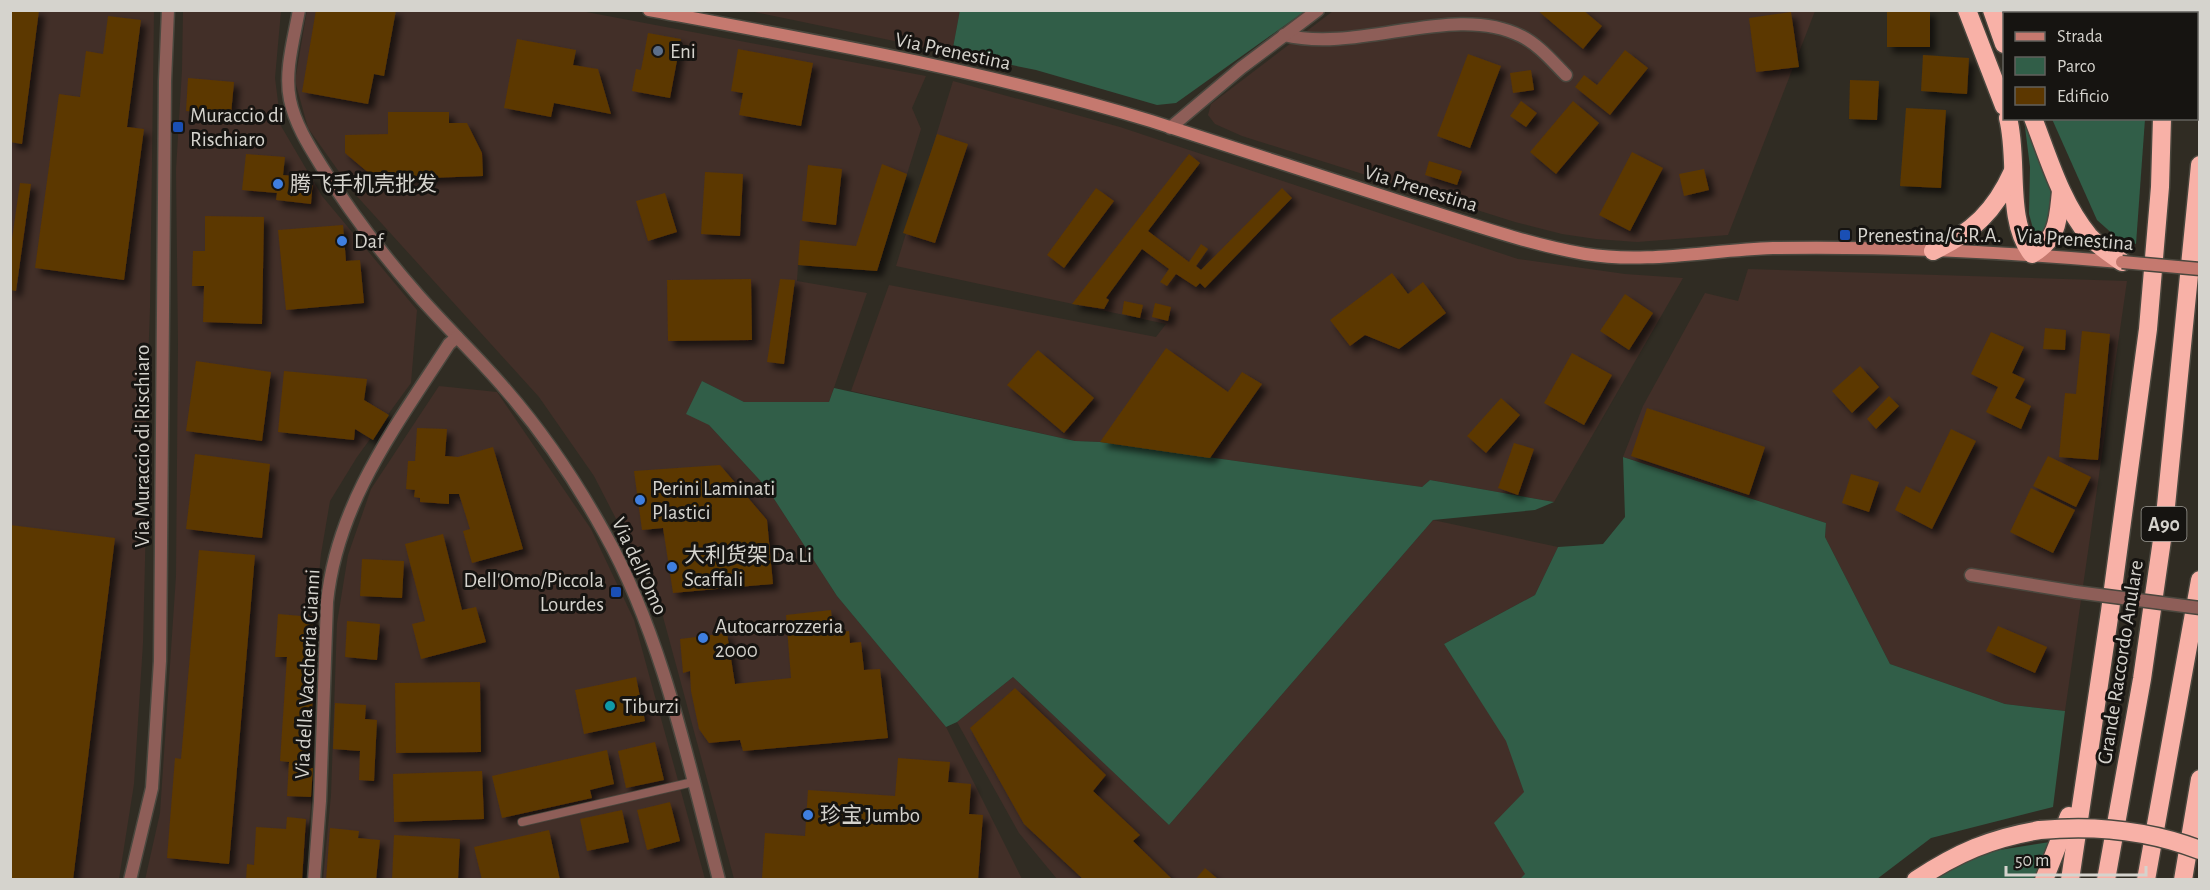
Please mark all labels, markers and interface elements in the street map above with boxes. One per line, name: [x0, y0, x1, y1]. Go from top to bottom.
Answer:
legend: [2003, 12, 2198, 120]
text: Strada: [2057, 28, 2103, 46]
street label: Via Prenestina: [893, 29, 1013, 74]
place label: Eni: [670, 41, 696, 62]
marker: Eni: [651, 44, 665, 58]
text: Parco: [2057, 58, 2096, 76]
text: Edificio: [2057, 88, 2109, 106]
place label: Muraccio di Rischiaro: [190, 105, 284, 150]
marker: Muraccio di Rischiaro: [171, 120, 185, 134]
street label: Via Prenestina: [1361, 161, 1481, 216]
place label: 腾飞手机壳批发: [290, 173, 437, 195]
marker: 腾飞手机壳批发: [271, 177, 285, 191]
place label: Prenestina/G.R.A.: [1857, 225, 2002, 246]
street label: Via Prenestina: [2015, 225, 2135, 254]
marker: Prenestina/G.R.A.: [1838, 228, 1852, 242]
place label: Daf: [354, 231, 385, 252]
marker: Daf: [335, 234, 349, 248]
street label: Via Muraccio di Rischiaro: [132, 345, 153, 547]
place label: Perini Laminati Plastici: [652, 478, 775, 523]
marker: Perini Laminati Plastici: [633, 493, 647, 507]
road number: A90: [2142, 507, 2186, 541]
street label: Via dell'Omo: [608, 514, 671, 618]
place label: 大利货架 Da Li Scaffali: [684, 544, 812, 590]
street label: Grande Raccordo Anulare: [2094, 559, 2147, 766]
marker: 大利货架 Da Li Scaffali: [665, 560, 679, 574]
street label: Via della Vaccheria Gianni: [292, 569, 323, 779]
place label: Dell'Omo/Piccola Lourdes: [463, 570, 604, 615]
marker: Dell'Omo/Piccola Lourdes: [609, 585, 623, 599]
place label: Autocarrozzeria 2000: [715, 616, 844, 661]
marker: Autocarrozzeria 2000: [696, 631, 710, 645]
place label: Tiburzi: [622, 696, 679, 717]
marker: Tiburzi: [603, 699, 617, 713]
place label: 珍宝 Jumbo: [820, 804, 920, 826]
marker: 珍宝 Jumbo: [801, 808, 815, 822]
scale bar: [2006, 839, 2146, 877]
text: 50 m: [2015, 852, 2049, 870]

